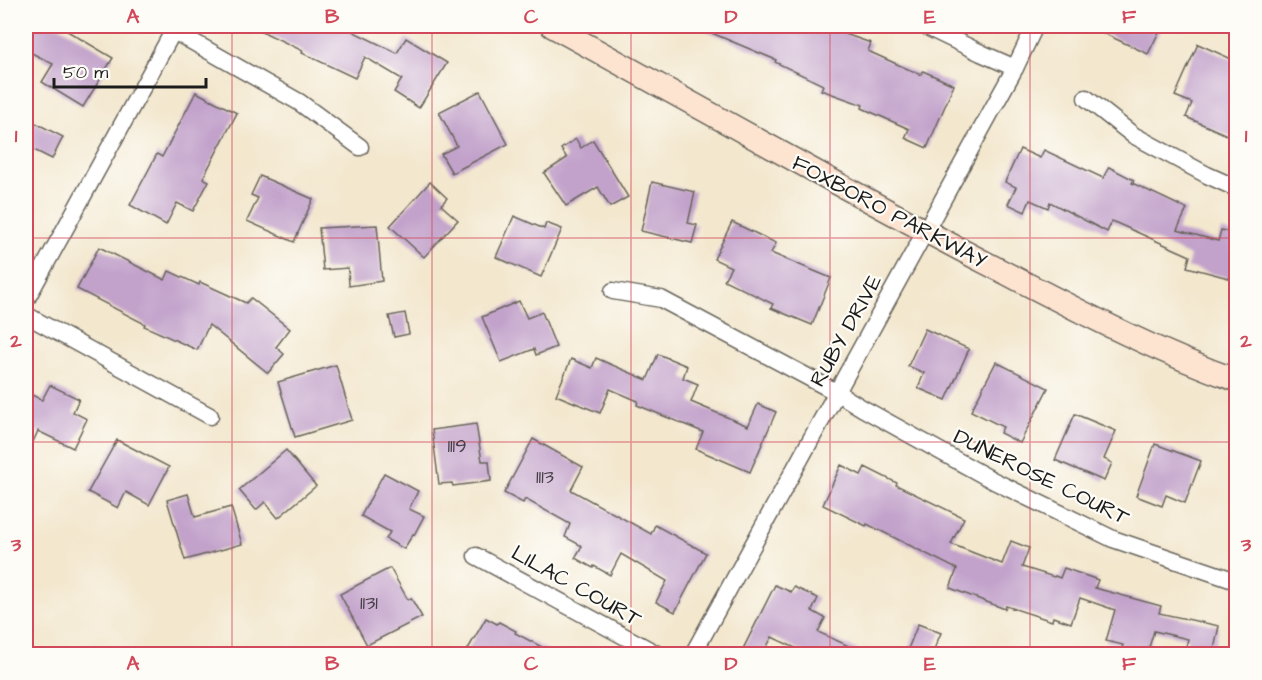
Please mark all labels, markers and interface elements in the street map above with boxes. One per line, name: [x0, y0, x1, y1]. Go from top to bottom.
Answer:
text: A: [127, 3, 140, 31]
text: B: [325, 3, 340, 31]
text: C: [524, 3, 539, 31]
text: D: [725, 3, 738, 31]
text: E: [924, 3, 936, 31]
text: F: [1122, 3, 1137, 31]
scale bar: [54, 51, 206, 89]
text: 50 m: [63, 60, 108, 85]
text: 1: [15, 122, 18, 150]
text: 1: [1245, 122, 1248, 150]
street label: FOXBORO PARKWAY: [786, 148, 992, 277]
street label: RUBY DRIVE: [803, 269, 890, 393]
text: 2: [9, 327, 22, 355]
text: 2: [1239, 327, 1252, 355]
street label: DUNEROSE COURT: [948, 421, 1135, 533]
house number: 1119: [447, 432, 467, 460]
house number: 1113: [536, 463, 554, 491]
text: 3: [10, 531, 22, 559]
text: 3: [1240, 531, 1252, 559]
street label: LILAC COURT: [506, 538, 647, 635]
house number: 1131: [360, 589, 378, 617]
text: A: [127, 650, 140, 678]
text: B: [325, 650, 340, 678]
text: C: [524, 650, 539, 678]
text: D: [725, 650, 738, 678]
text: E: [924, 650, 936, 678]
text: F: [1122, 650, 1137, 678]

